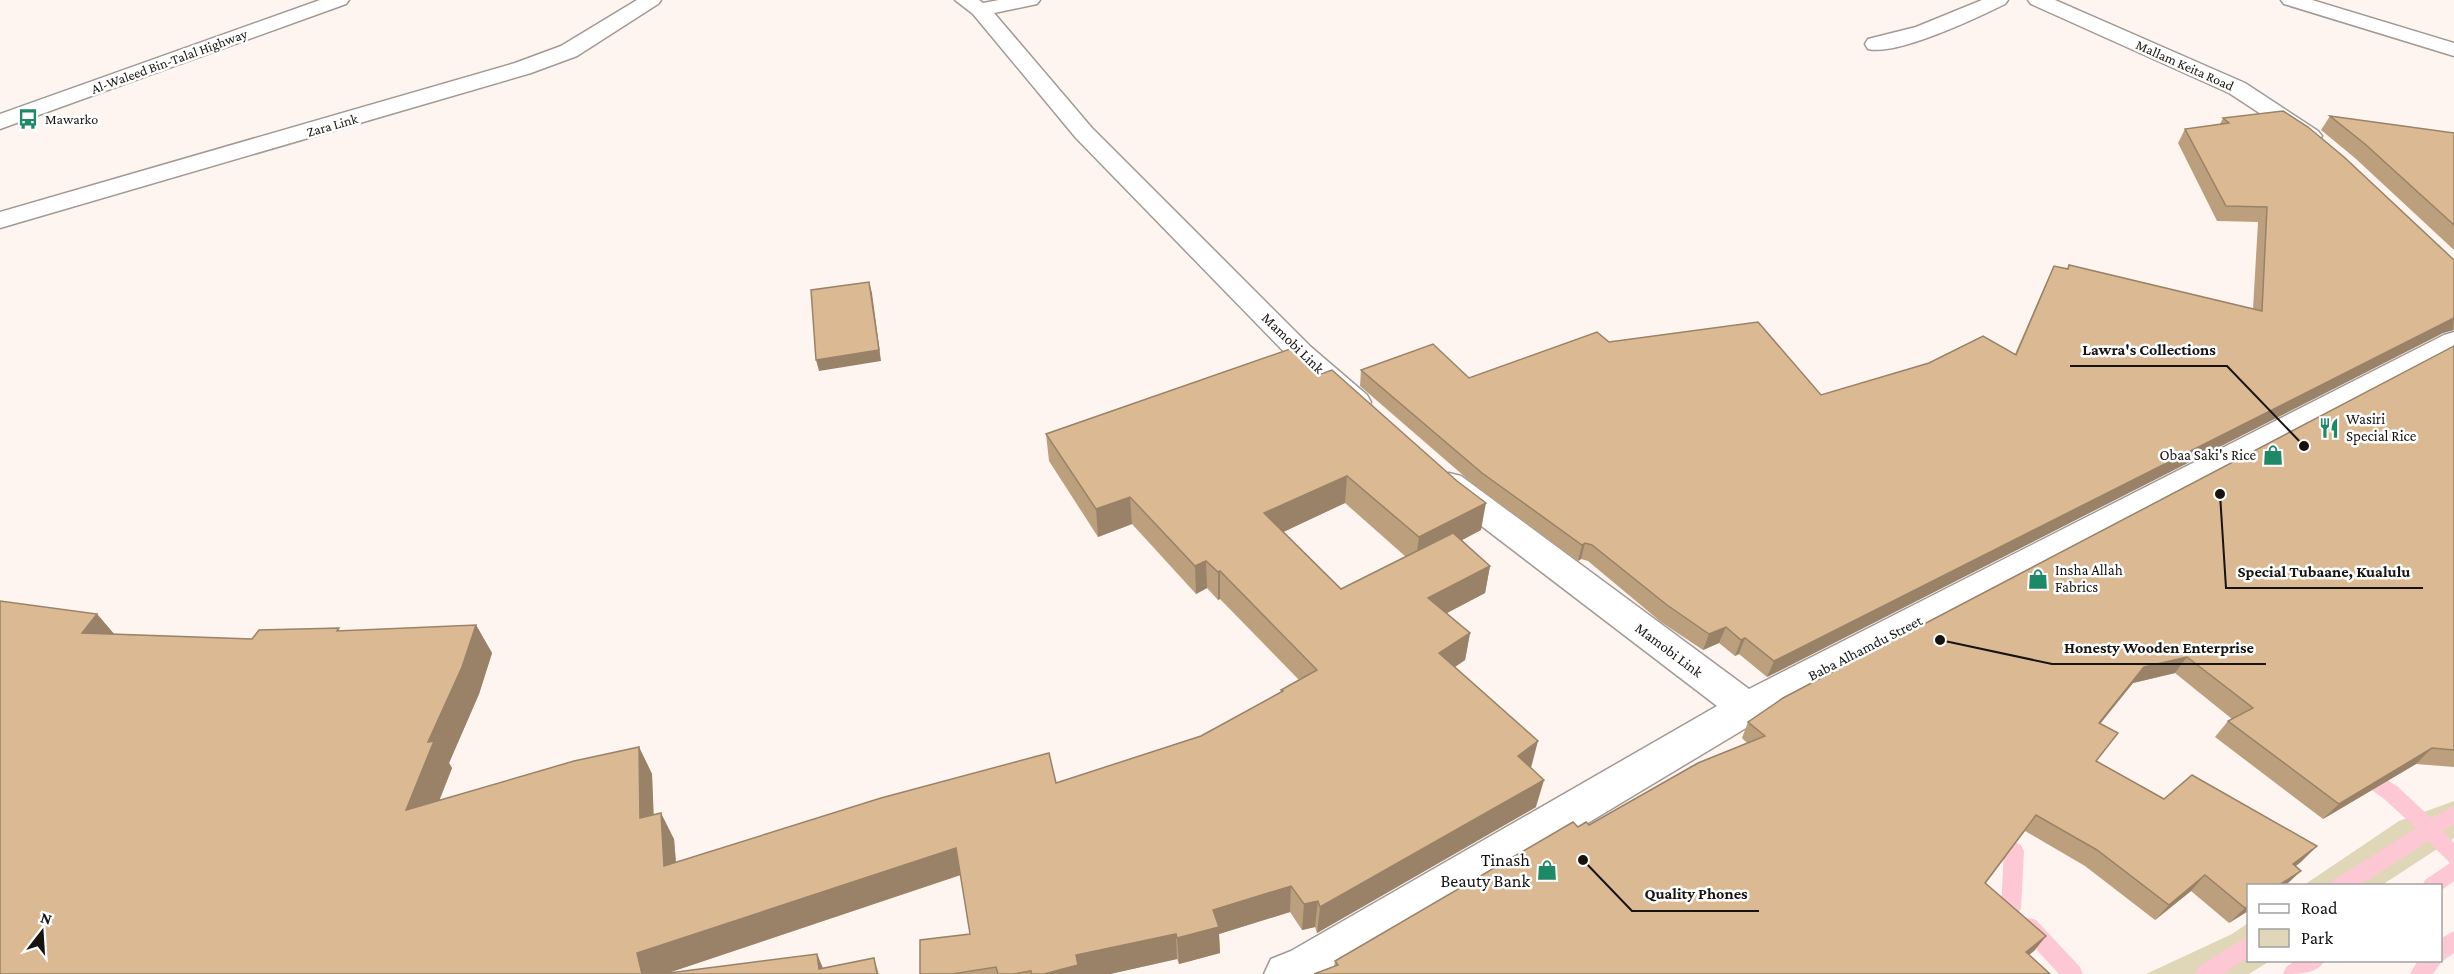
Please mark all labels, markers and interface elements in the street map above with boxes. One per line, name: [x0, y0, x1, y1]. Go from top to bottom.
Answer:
street label: Al-Waleed Bin-Talal Highway: [89, 25, 250, 97]
street label: Mallam Keita Road: [2134, 36, 2237, 94]
bus stop icon: Mawarko: [16, 107, 40, 131]
street label: Zara Link: [305, 110, 360, 140]
place label: Mawarko: [45, 111, 98, 127]
street label: Mamobi Link: [1259, 309, 1328, 377]
callout: Lawra's Collections: [2070, 332, 2227, 366]
text: Lawra's Collections: [2082, 341, 2216, 358]
place label: Wasiri Special Rice: [2346, 411, 2417, 445]
restaurant icon: Wasiri Special Rice: [2317, 416, 2341, 440]
shop icon: Obaa Saki's Rice: [2261, 443, 2285, 467]
place label: Obaa Saki's Rice: [2159, 447, 2256, 463]
callout: Special Tubaane, Kualulu: [2226, 554, 2423, 588]
place label: Insha Allah Fabrics: [2055, 562, 2123, 595]
text: Special Tubaane, Kualulu: [2238, 563, 2410, 580]
shop icon: Insha Allah Fabrics: [2026, 567, 2050, 591]
street label: Baba Alhamdu Street: [1805, 612, 1926, 684]
street label: Mamobi Link: [1632, 620, 1706, 681]
callout: Honesty Wooden Enterprise: [2052, 630, 2266, 664]
text: Honesty Wooden Enterprise: [2064, 639, 2255, 656]
place label: Tinash Beauty Bank: [1440, 850, 1530, 891]
shop icon: Tinash Beauty Bank: [1535, 858, 1559, 882]
callout: Quality Phones: [1632, 877, 1759, 911]
legend: [2247, 884, 2442, 962]
text: Quality Phones: [1644, 885, 1748, 902]
text: Road: [2301, 898, 2338, 918]
north arrow: [12, 902, 72, 962]
text: N: [39, 908, 54, 928]
text: Park: [2301, 928, 2333, 948]

